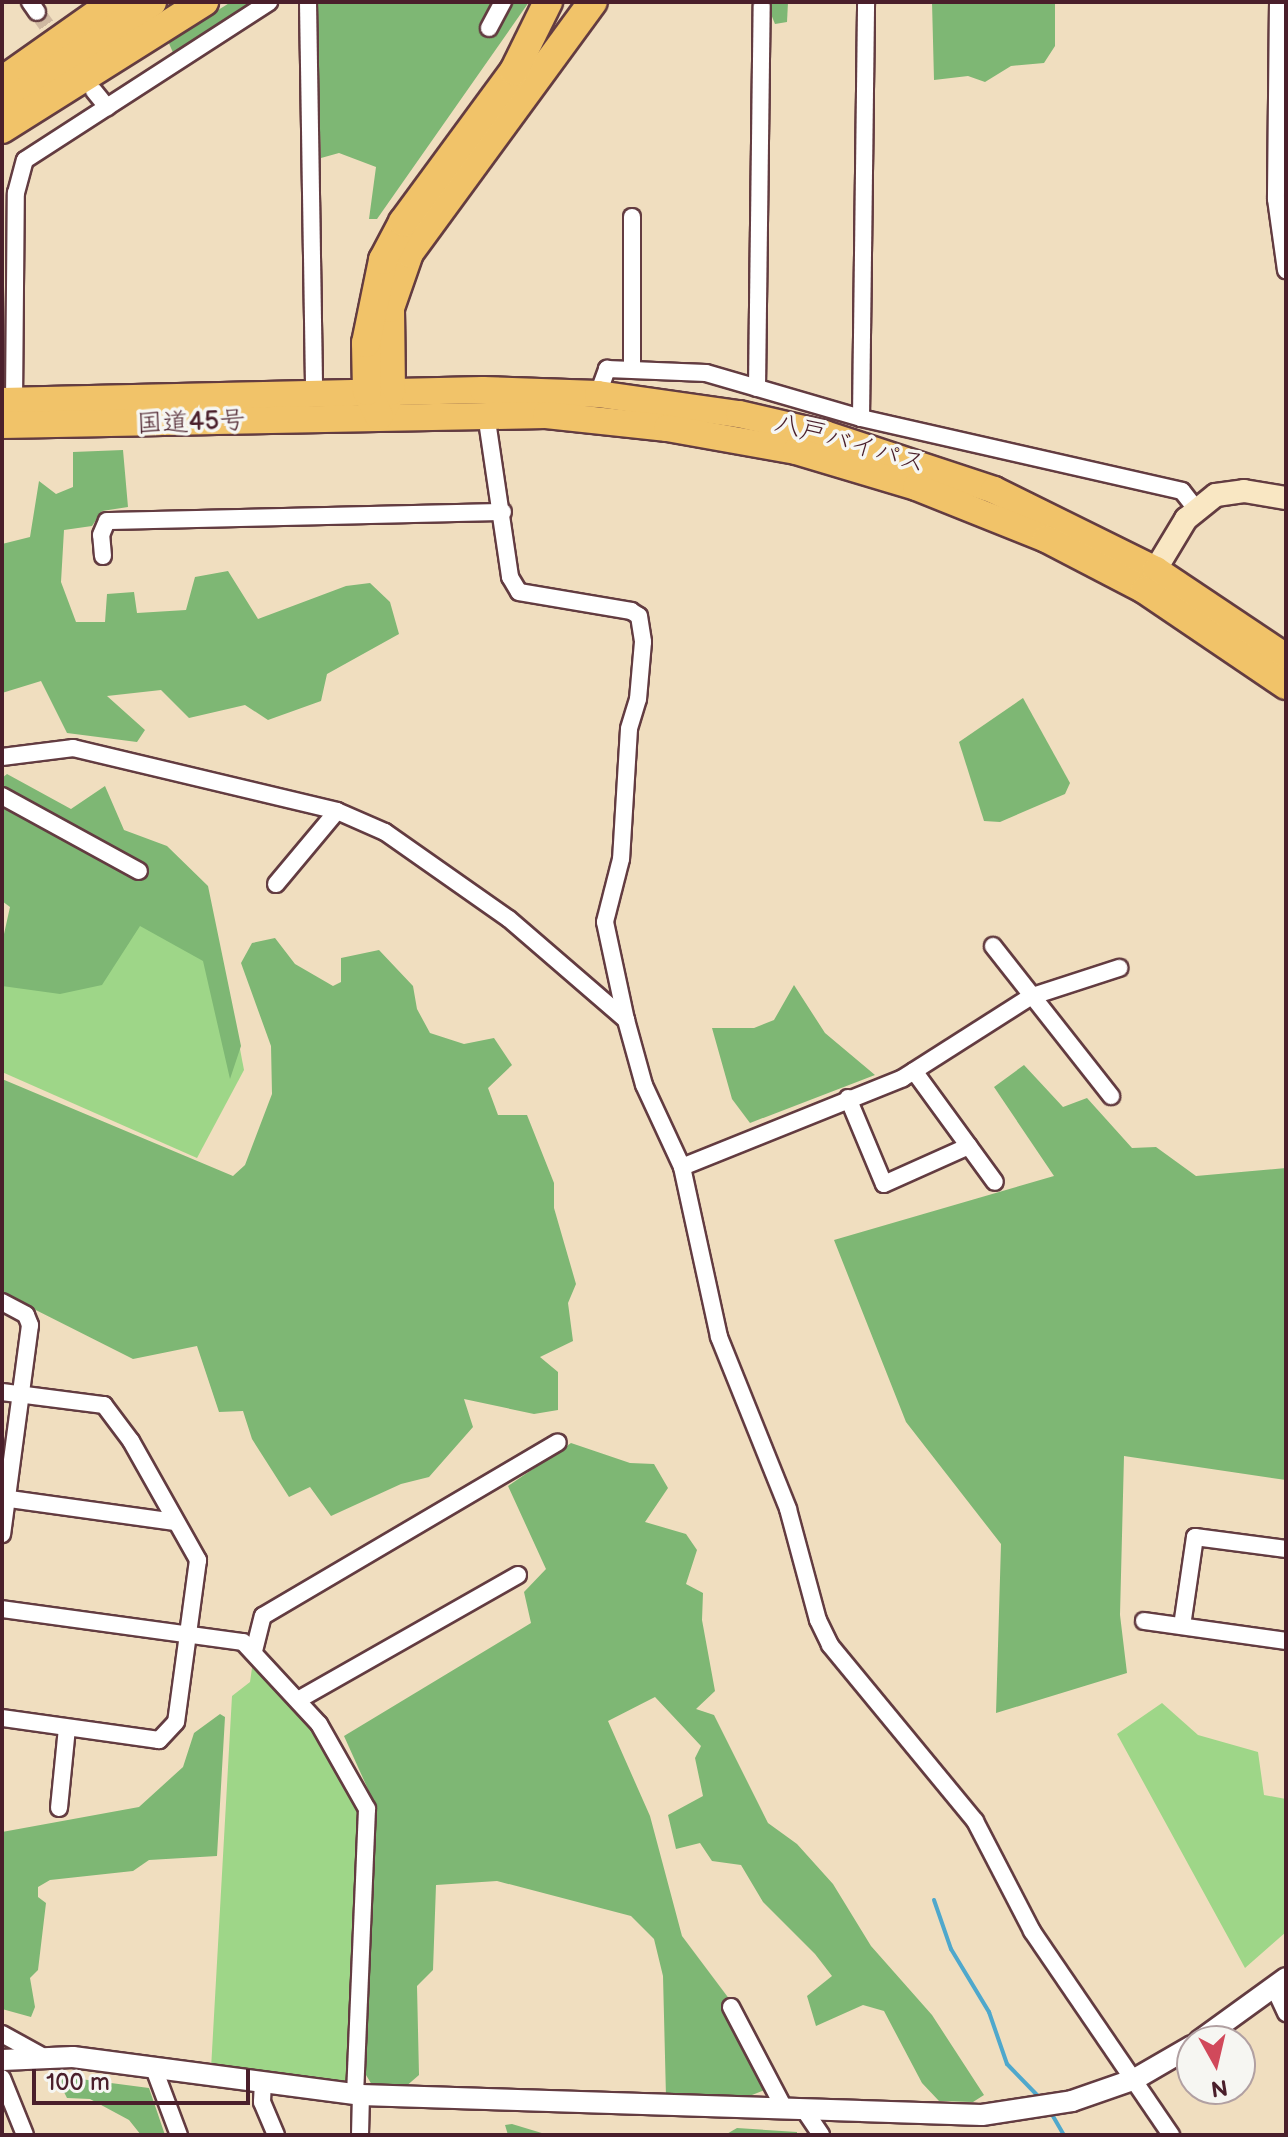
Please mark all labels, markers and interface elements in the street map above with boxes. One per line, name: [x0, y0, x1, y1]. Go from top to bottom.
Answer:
street label: 国道45号: [136, 406, 246, 440]
street label: 八戸バイパス: [771, 408, 929, 480]
north arrow: [1176, 2025, 1256, 2105]
scale bar: [36, 2053, 254, 2103]
text: 100 m: [46, 2068, 110, 2097]
text: N: [1209, 2073, 1229, 2102]

